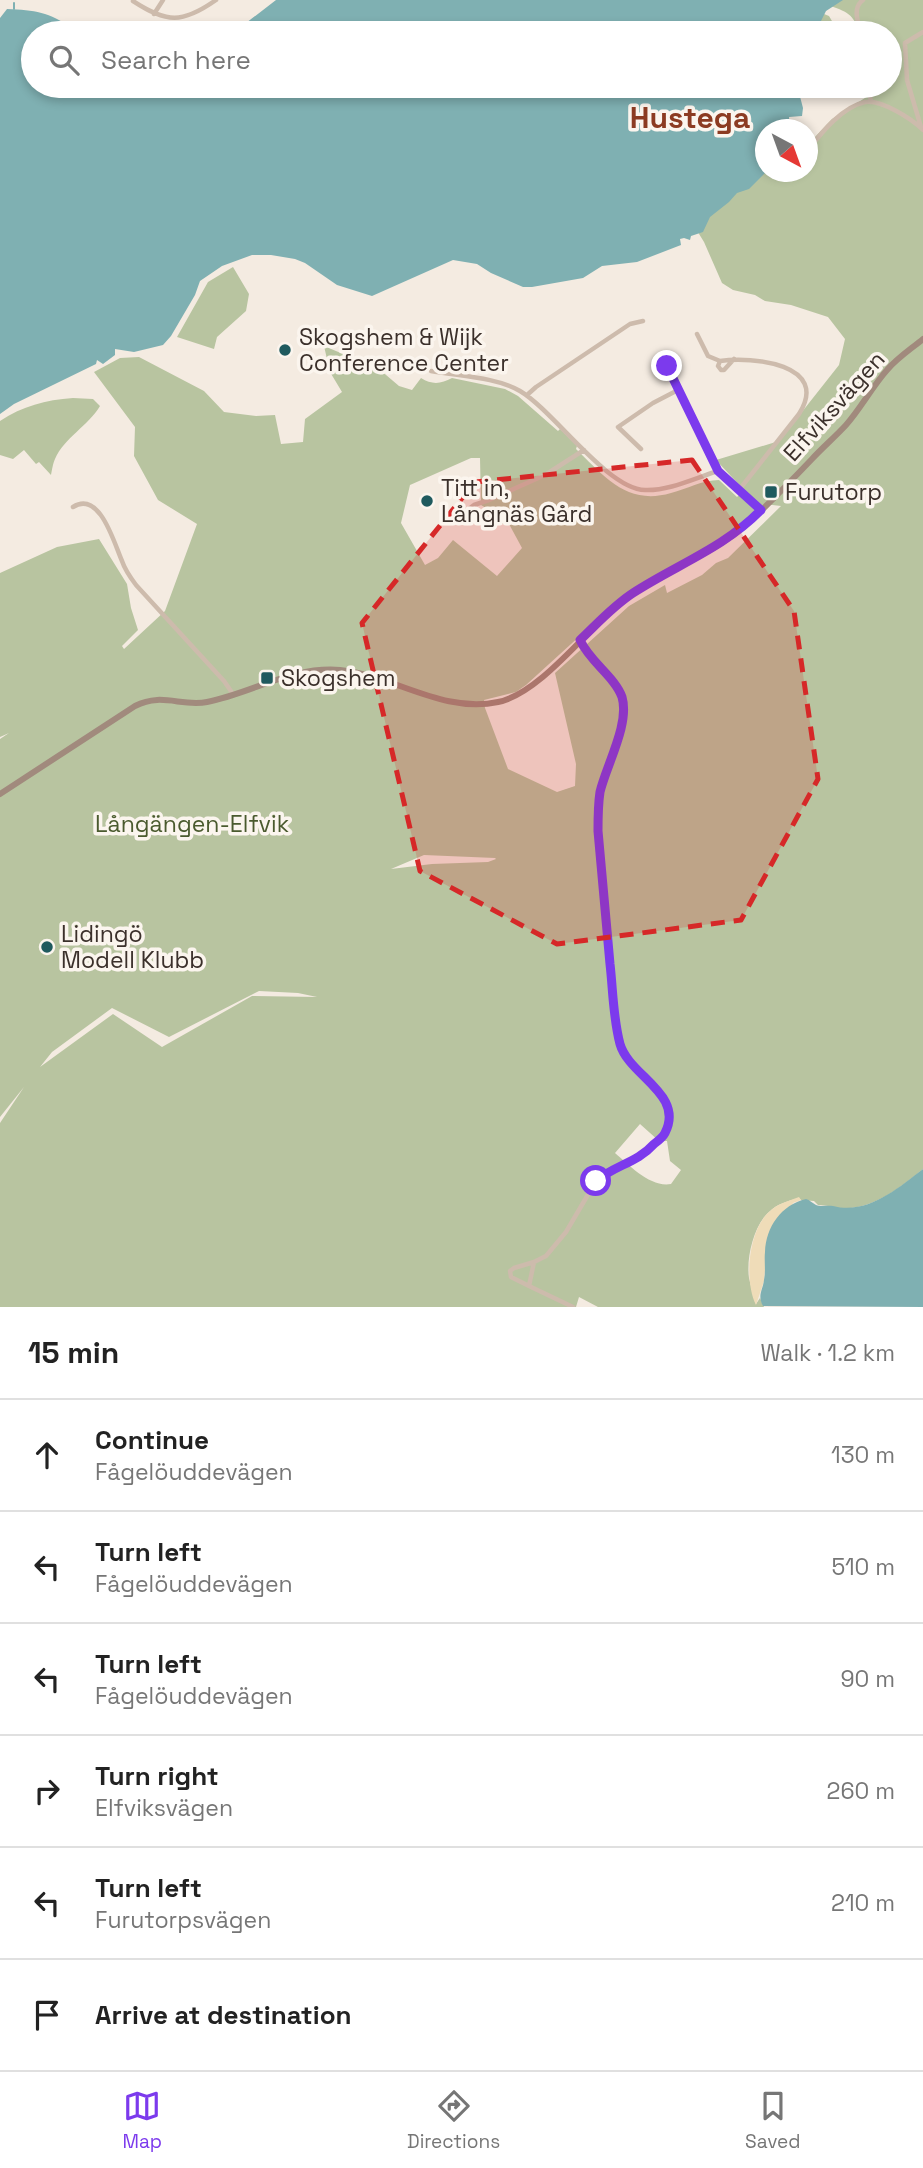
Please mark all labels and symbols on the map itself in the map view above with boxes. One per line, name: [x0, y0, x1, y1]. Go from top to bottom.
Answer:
district label: Hustega: [630, 98, 750, 137]
north arrow: [755, 119, 818, 182]
place label: Skogshem & Wijk Conference Center: [299, 322, 509, 378]
marker: Skogshem & Wijk Conference Center: [277, 342, 293, 358]
street label: Elfviksvägen: [777, 345, 891, 467]
route end: [651, 350, 682, 381]
place label: Titt in, Långnäs Gård: [441, 473, 592, 529]
place label: Furutorp: [785, 477, 882, 507]
marker: Furutorp: [763, 484, 779, 500]
marker: Titt in, Långnäs Gård: [419, 493, 435, 509]
place label: Skogshem: [281, 663, 395, 693]
marker: Skogshem: [259, 670, 275, 686]
park label: Långängen-Elfvik: [95, 809, 289, 839]
place label: Lidingö Modell Klubb: [61, 919, 204, 975]
marker: Lidingö Modell Klubb: [39, 939, 55, 955]
route start: [580, 1165, 611, 1196]

